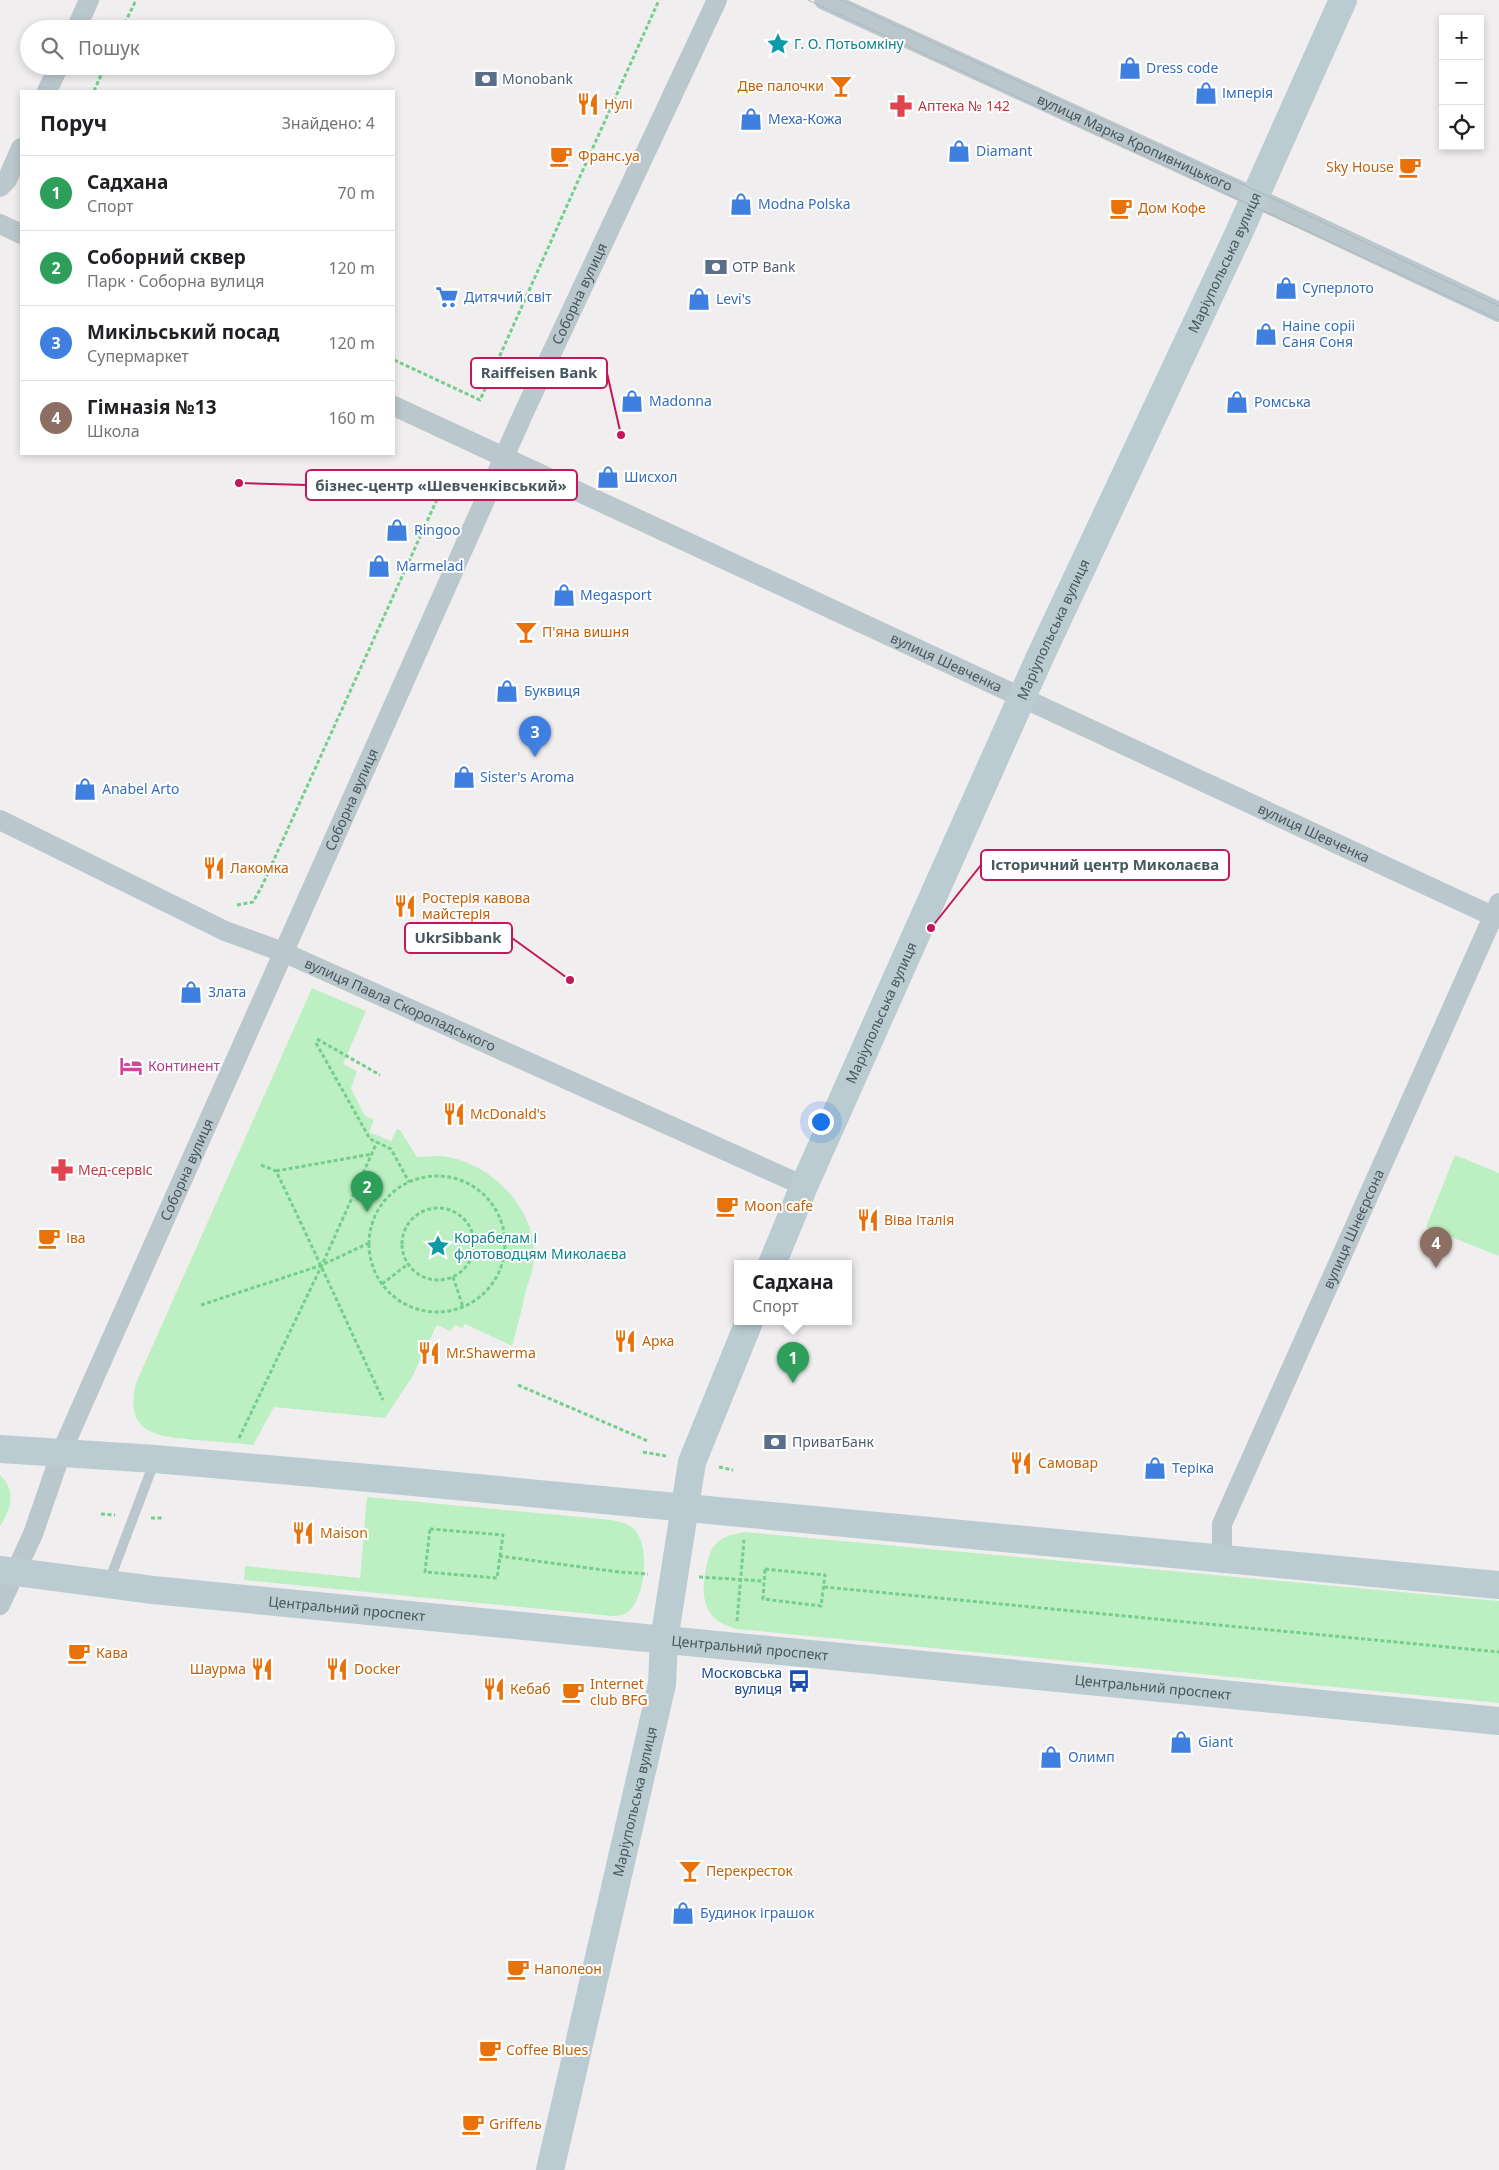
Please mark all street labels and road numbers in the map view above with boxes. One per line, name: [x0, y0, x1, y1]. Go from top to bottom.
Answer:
street label: вулиця Марка Кропивницького: [1034, 89, 1236, 195]
street label: Маріупольська вулиця: [1183, 189, 1265, 336]
street label: Соборна вулиця: [547, 239, 611, 347]
street label: Маріупольська вулиця: [1012, 556, 1094, 703]
street label: вулиця Шевченка: [888, 628, 1005, 696]
street label: Соборна вулиця: [320, 745, 382, 854]
street label: вулиця Шевченка: [1255, 798, 1373, 867]
street label: Маріупольська вулиця: [841, 939, 921, 1086]
street label: вулиця Павла Скоропадського: [302, 953, 499, 1055]
street label: Соборна вулиця: [155, 1115, 217, 1224]
street label: вулиця Шнеєрсона: [1318, 1166, 1388, 1292]
street label: Центральний проспект: [268, 1591, 427, 1625]
street label: Центральний проспект: [671, 1631, 830, 1665]
street label: Центральний проспект: [1074, 1670, 1233, 1704]
street label: Маріупольська вулиця: [608, 1725, 661, 1878]

